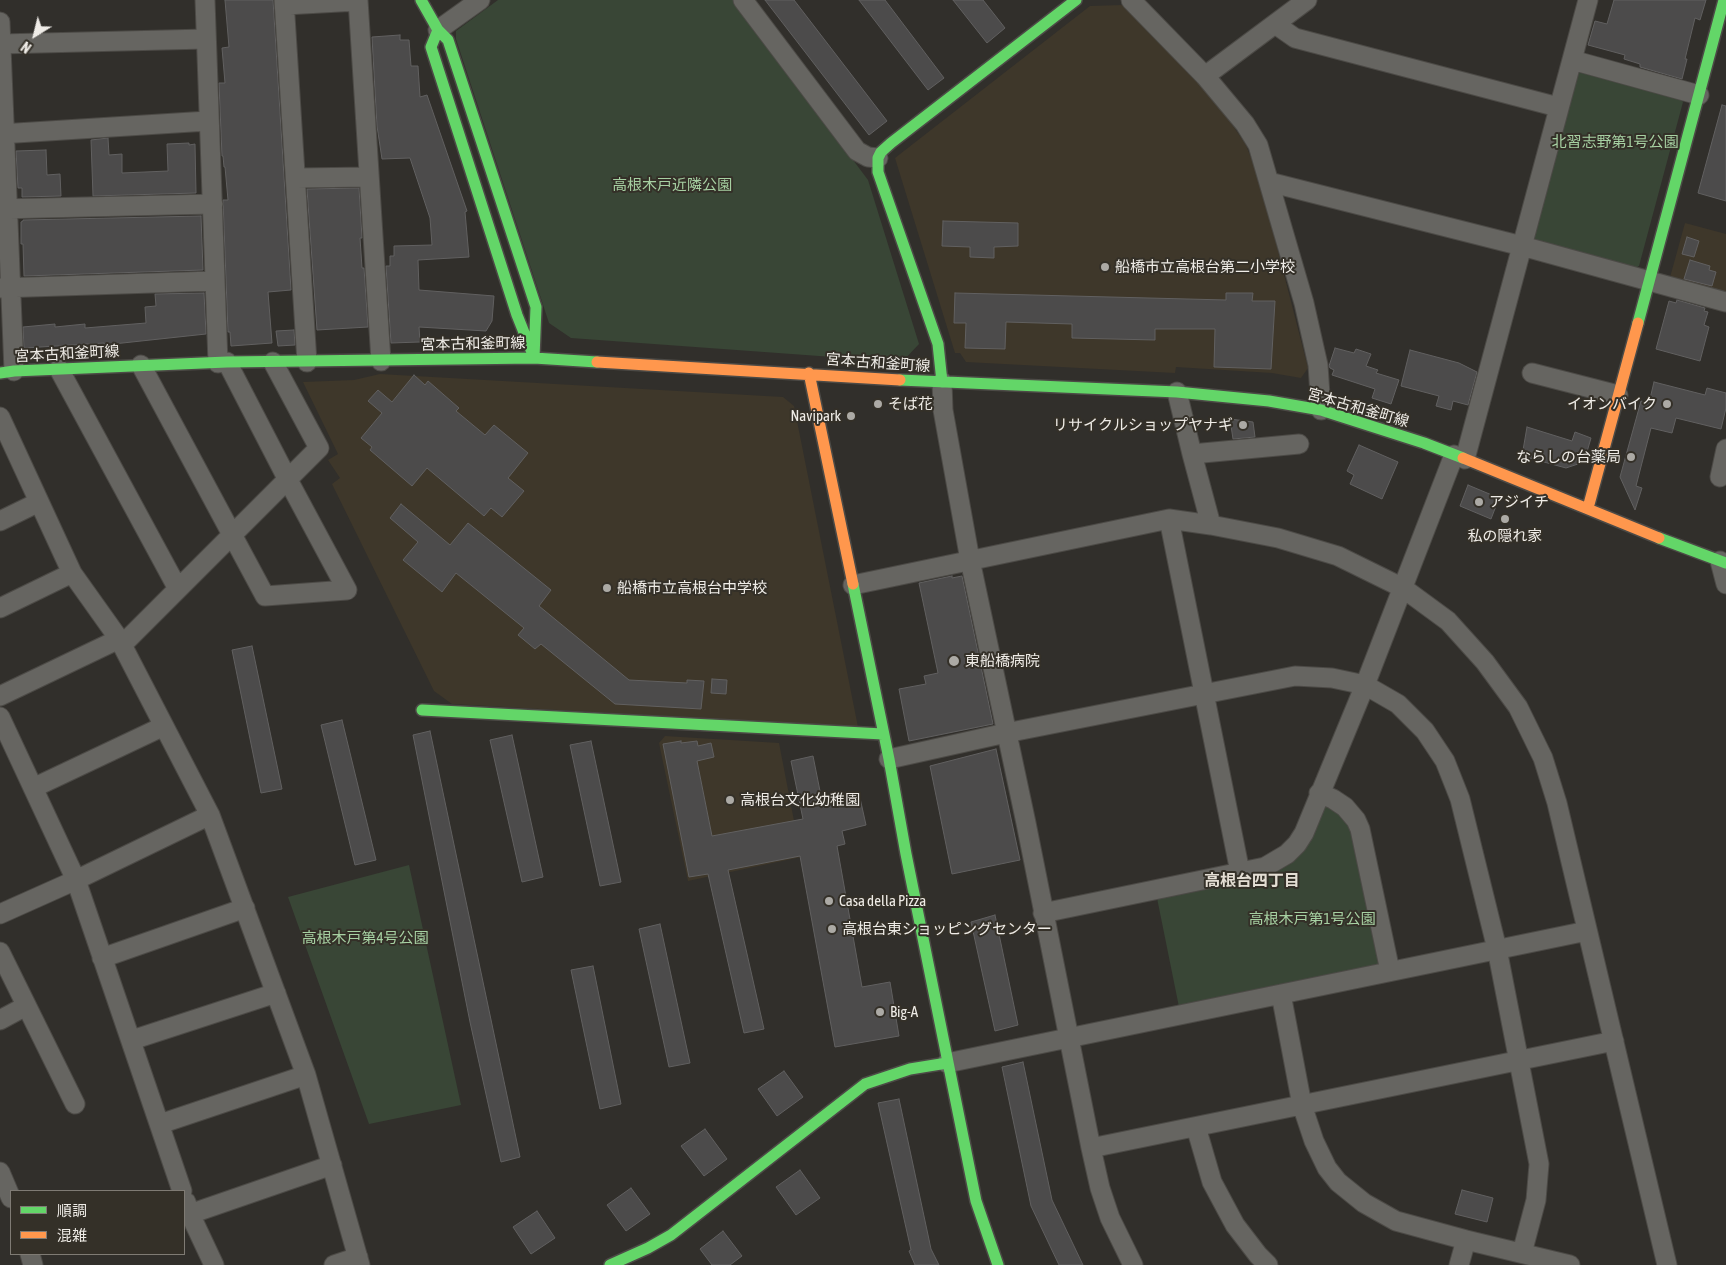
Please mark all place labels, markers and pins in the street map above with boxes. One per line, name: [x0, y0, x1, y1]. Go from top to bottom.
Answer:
place label: 船橋市立高根台第二小学校: [1115, 258, 1295, 276]
marker: 船橋市立高根台第二小学校: [1099, 261, 1111, 273]
place label: そば花: [888, 395, 933, 413]
place label: イオンバイク: [1567, 395, 1657, 413]
marker: そば花: [872, 398, 884, 410]
marker: イオンバイク: [1661, 398, 1673, 410]
place label: Navipark: [790, 407, 841, 425]
marker: Navipark: [845, 410, 857, 422]
place label: リサイクルショップヤナギ: [1053, 416, 1233, 434]
marker: リサイクルショップヤナギ: [1237, 419, 1249, 431]
place label: ならしの台薬局: [1516, 448, 1621, 466]
marker: ならしの台薬局: [1625, 451, 1637, 463]
place label: アジイチ: [1489, 493, 1549, 511]
marker: アジイチ: [1473, 496, 1485, 508]
marker: 私の隠れ家: [1499, 513, 1511, 525]
place label: 私の隠れ家: [1468, 527, 1542, 545]
place label: 船橋市立高根台中学校: [617, 579, 767, 597]
marker: 船橋市立高根台中学校: [601, 582, 613, 594]
place label: 東船橋病院: [965, 652, 1040, 670]
marker: 東船橋病院: [947, 654, 961, 668]
place label: 高根台文化幼稚園: [740, 791, 860, 809]
marker: 高根台文化幼稚園: [724, 794, 736, 806]
place label: Casa della Pizza: [839, 892, 926, 910]
marker: Casa della Pizza: [823, 895, 835, 907]
place label: 高根台東ショッピングセンター: [842, 920, 1052, 938]
marker: 高根台東ショッピングセンター: [826, 923, 838, 935]
place label: Big-A: [890, 1003, 918, 1021]
marker: Big-A: [874, 1006, 886, 1018]

